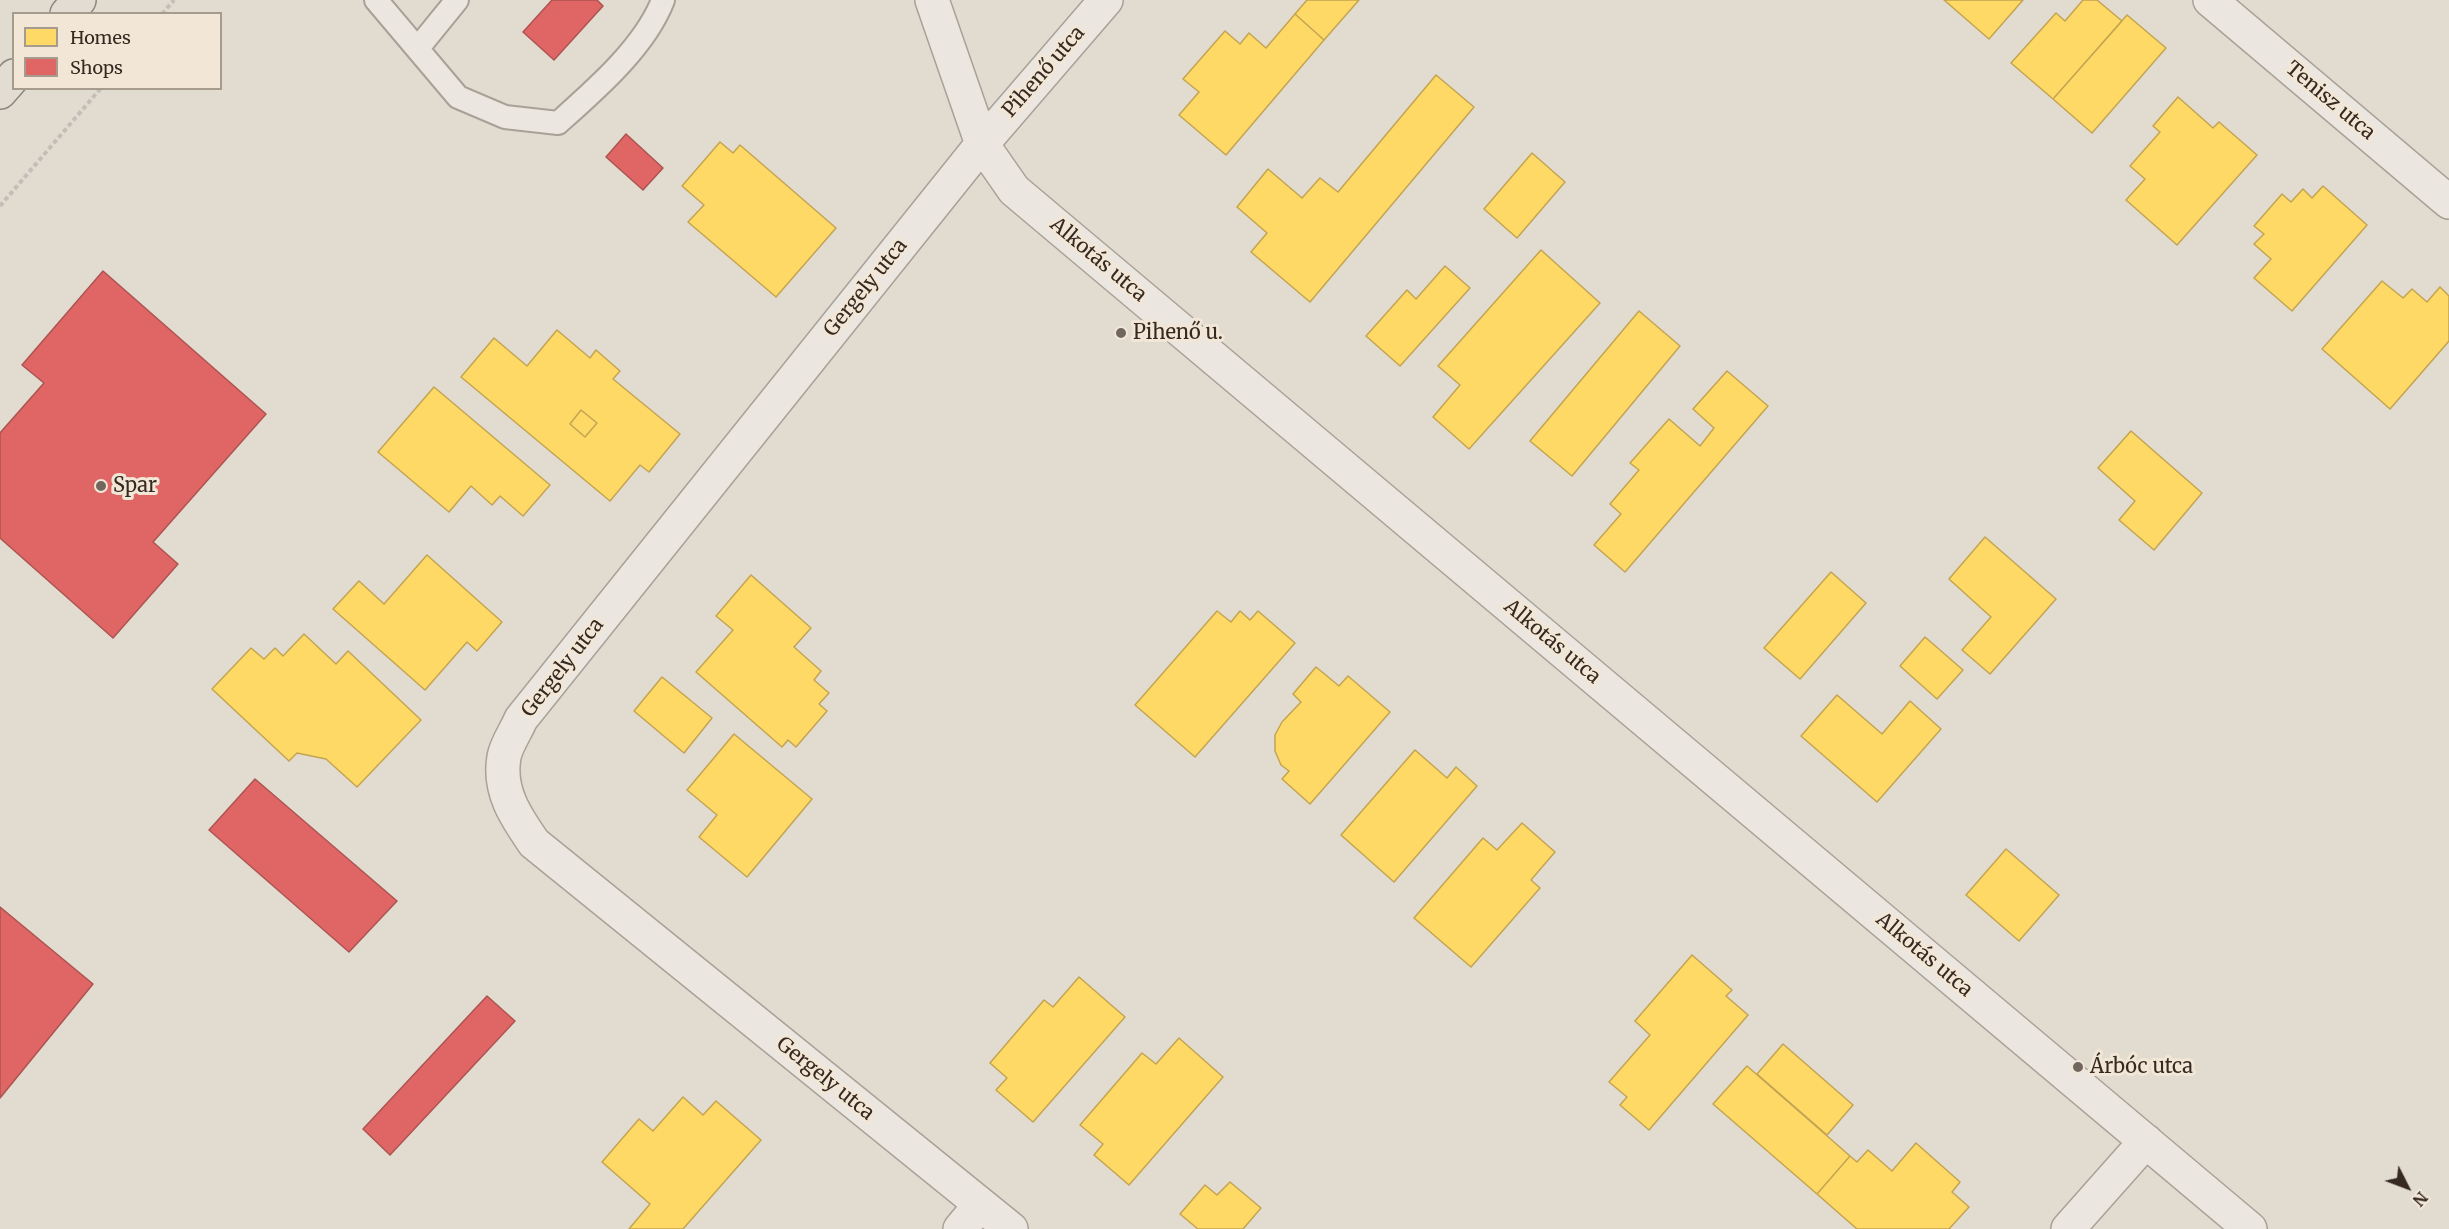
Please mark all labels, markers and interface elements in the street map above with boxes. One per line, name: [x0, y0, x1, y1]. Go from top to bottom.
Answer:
legend: [12, 12, 222, 90]
street label: Pihenő utca: [998, 21, 1090, 123]
text: Homes: [70, 26, 131, 49]
text: Shops: [70, 56, 123, 79]
street label: Tenisz utca: [2280, 57, 2380, 145]
street label: Alkotás utca: [1045, 213, 1151, 307]
street label: Gergely utca: [819, 234, 913, 342]
place label: Pihenő u.: [1133, 321, 1223, 345]
marker: Pihenő u.: [1114, 326, 1128, 340]
place label: Spar: [113, 474, 157, 498]
marker: Spar: [94, 479, 108, 493]
street label: Alkotás utca: [1499, 595, 1605, 689]
street label: Gergely utca: [517, 614, 609, 722]
street label: Alkotás utca: [1871, 908, 1977, 1002]
street label: Gergely utca: [771, 1032, 879, 1126]
place label: Árbóc utca: [2090, 1055, 2193, 1079]
marker: Árbóc utca: [2071, 1060, 2085, 1074]
north arrow: [2377, 1157, 2437, 1217]
text: N: [2409, 1188, 2432, 1210]

